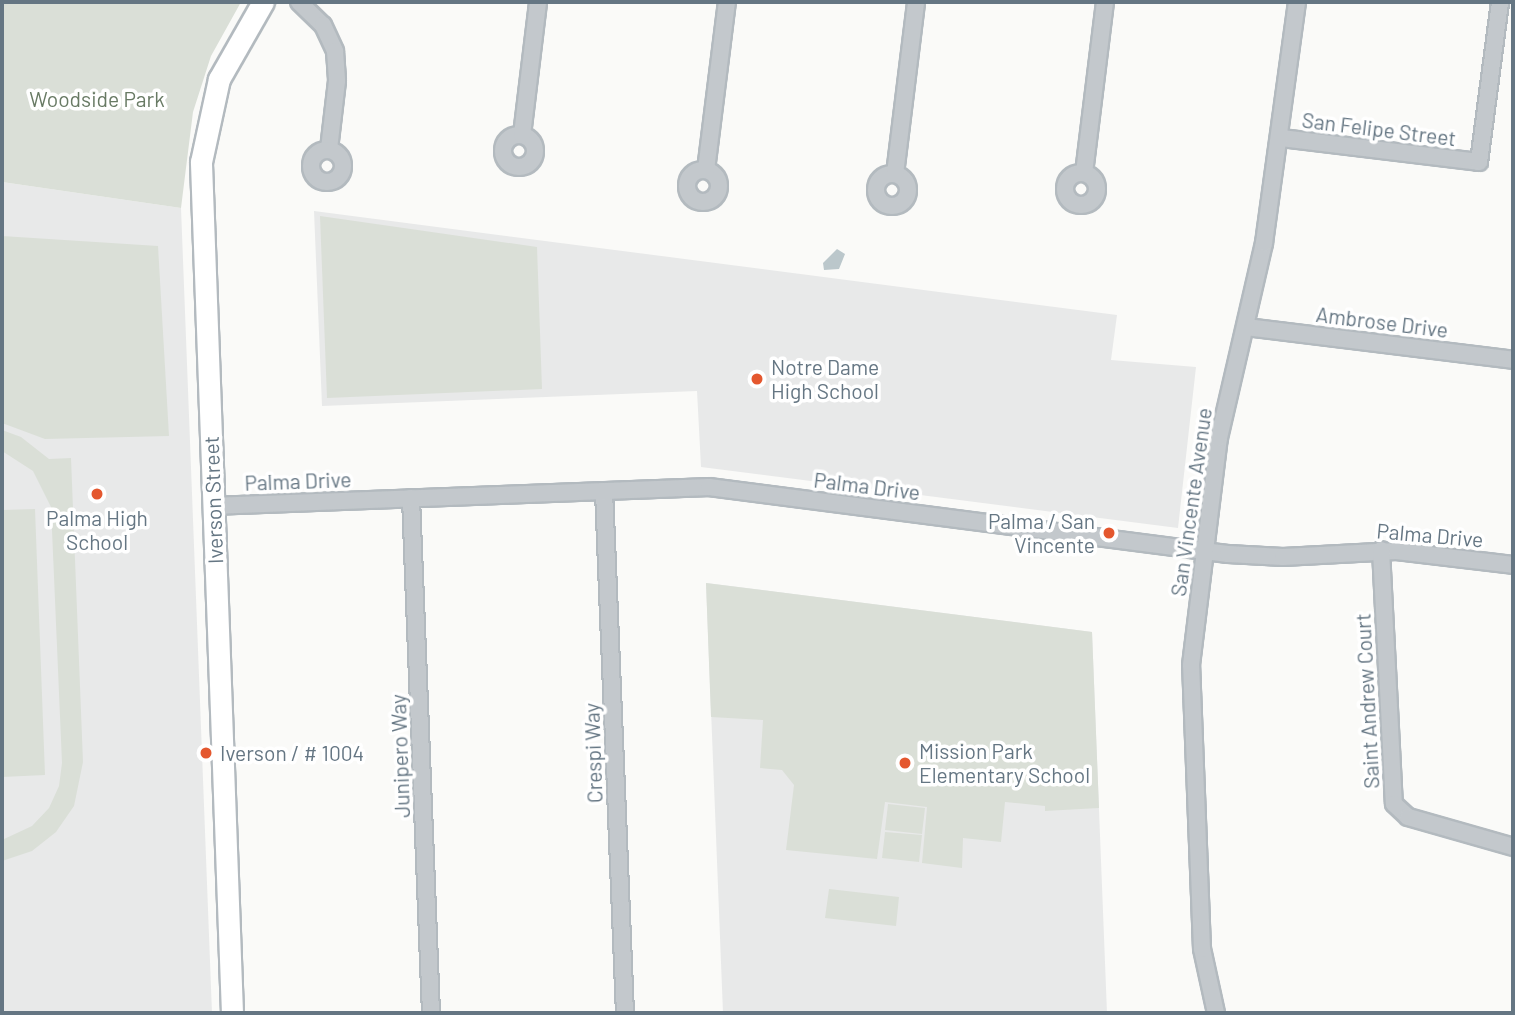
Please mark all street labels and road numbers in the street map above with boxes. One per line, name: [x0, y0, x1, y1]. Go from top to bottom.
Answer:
street label: San Felipe Street: [1300, 107, 1458, 151]
street label: Ambrose Drive: [1315, 301, 1449, 343]
street label: San Vincente Avenue: [1165, 406, 1217, 598]
street label: Iverson Street: [198, 435, 228, 565]
street label: Palma Drive: [244, 467, 352, 495]
street label: Palma Drive: [812, 467, 922, 505]
street label: Palma Drive: [1376, 518, 1484, 552]
street label: Saint Andrew Court: [1350, 613, 1384, 789]
street label: Junipero Way: [385, 694, 415, 818]
street label: Crespi Way: [579, 702, 607, 804]

